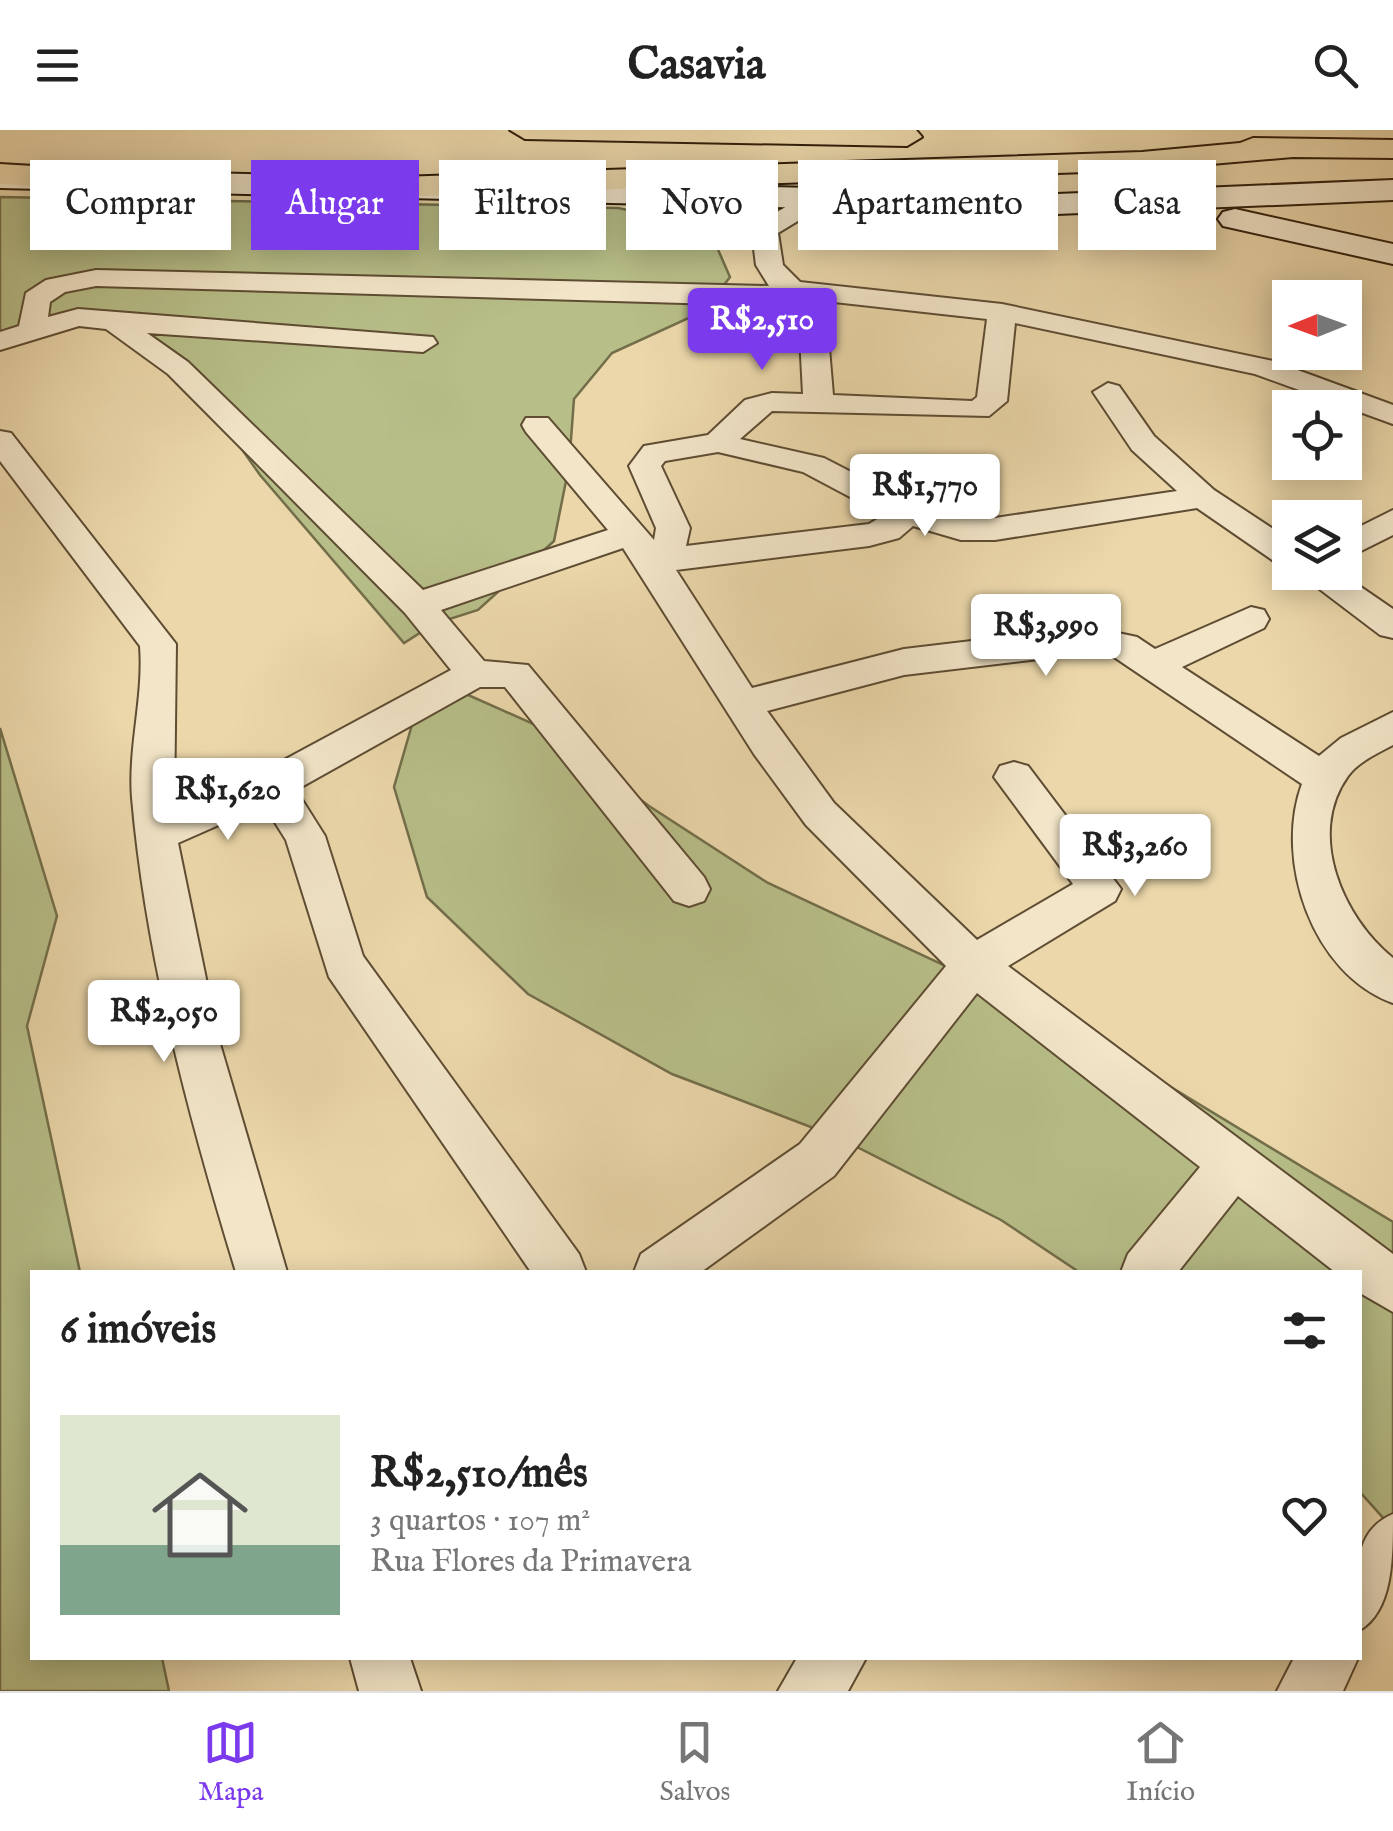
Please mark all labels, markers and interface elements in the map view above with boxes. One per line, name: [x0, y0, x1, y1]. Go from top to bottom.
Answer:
text: Casavia: [628, 37, 765, 94]
icon: menu: [30, 38, 85, 93]
icon: search: [1308, 38, 1363, 93]
chip: Comprar: [30, 160, 231, 250]
chip: Alugar: [251, 160, 419, 250]
chip: Filtros: [439, 160, 606, 250]
chip: Novo: [626, 160, 778, 250]
chip: Apartamento: [798, 160, 1058, 250]
chip: Casa: [1078, 160, 1216, 250]
north arrow: [1272, 280, 1362, 370]
map controls: [1272, 280, 1362, 590]
pin: R$2,510: [670, 288, 854, 373]
text: R$2,510: [710, 300, 814, 341]
button: locate: [1272, 390, 1362, 480]
pin: R$1,770: [833, 454, 1017, 539]
text: R$1,770: [872, 466, 978, 507]
button: layers: [1272, 500, 1362, 590]
pin: R$3,990: [954, 594, 1138, 679]
text: R$3,990: [993, 606, 1099, 647]
pin: R$1,620: [136, 758, 320, 843]
text: R$1,620: [175, 770, 281, 811]
pin: R$3,260: [1043, 814, 1227, 899]
text: R$3,260: [1082, 826, 1188, 867]
pin: R$2,050: [72, 980, 256, 1065]
text: R$2,050: [110, 992, 218, 1033]
icon: filters: [1277, 1303, 1332, 1358]
text: 6 imóveis: [60, 1304, 216, 1357]
text: R$2,510/mês: [370, 1448, 588, 1501]
icon: home: [140, 1455, 260, 1575]
icon: heart: [1277, 1488, 1332, 1543]
text: 3 quartos · 107 m²: [370, 1501, 590, 1542]
text: Rua Flores da Primavera: [370, 1542, 691, 1583]
tab: Mapa: [198, 1715, 264, 1810]
tab: Salvos: [660, 1715, 730, 1810]
tab: Início: [1126, 1715, 1195, 1810]

